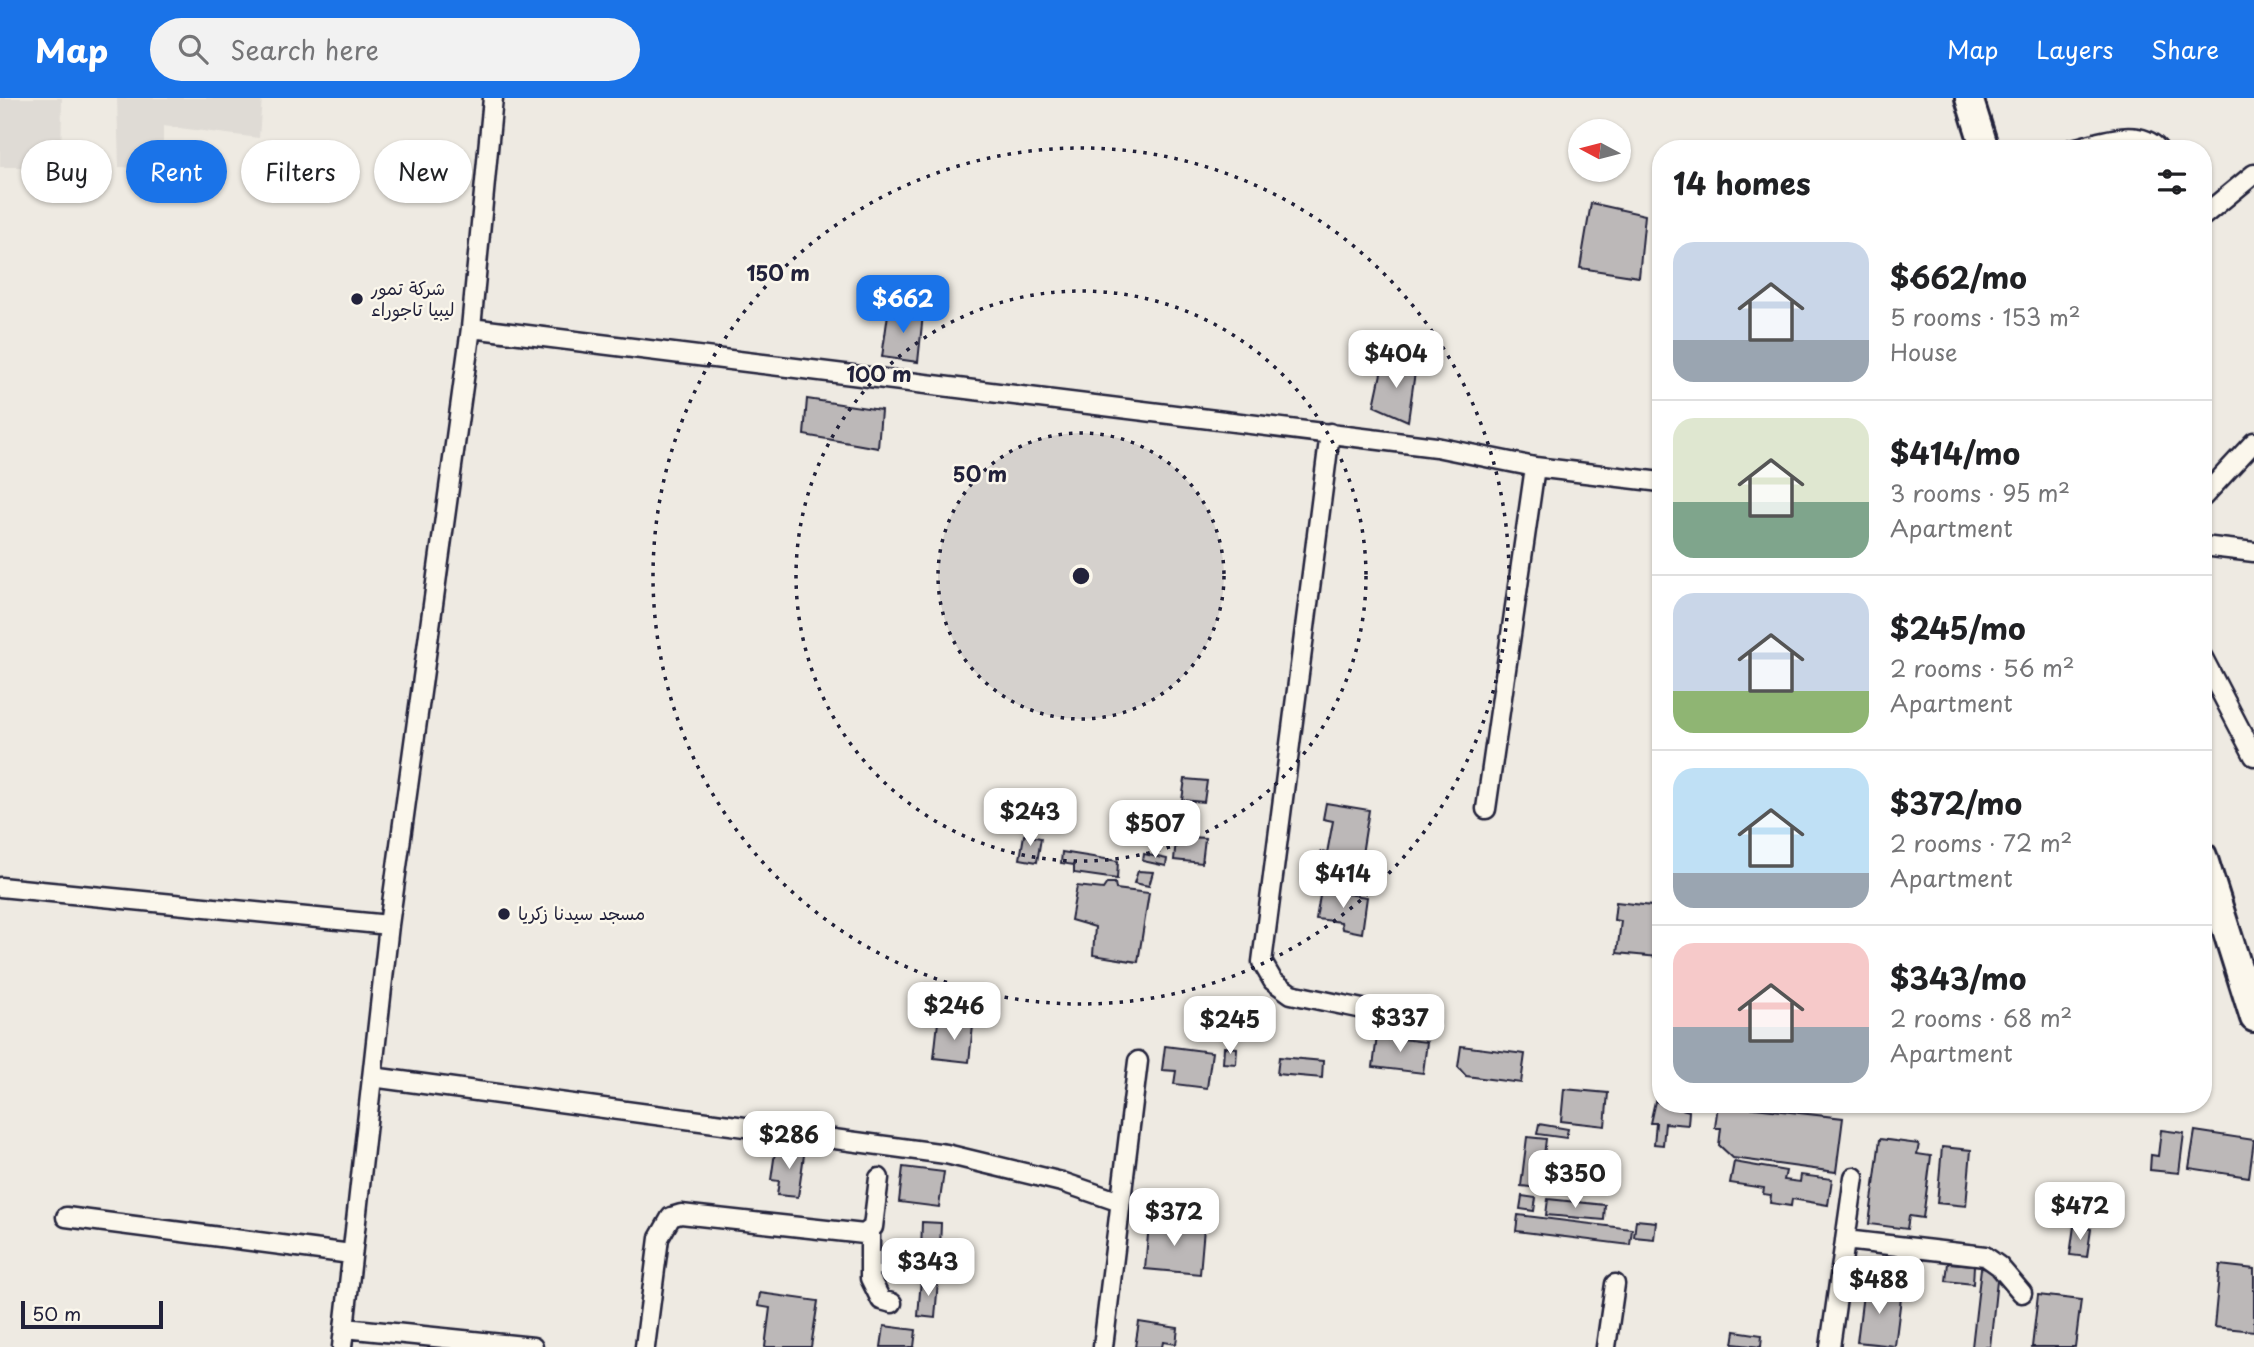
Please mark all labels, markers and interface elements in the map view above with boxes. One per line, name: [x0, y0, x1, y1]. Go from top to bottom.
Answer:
search box: [150, 18, 640, 81]
text: Map: [35, 24, 108, 74]
icon: search: [174, 30, 212, 68]
text: Search here: [230, 30, 379, 69]
text: Map: [1947, 31, 1998, 67]
text: Layers: [2036, 31, 2113, 67]
text: Share: [2151, 31, 2219, 67]
north arrow: [1568, 119, 1631, 182]
map controls: [1568, 119, 1631, 182]
chip: Buy: [21, 140, 112, 203]
chip: Rent: [126, 140, 227, 203]
chip: Filters: [241, 140, 360, 203]
chip: New: [374, 140, 472, 203]
text: 14 homes: [1673, 160, 1811, 205]
icon: filters: [2153, 163, 2191, 201]
text: $662/mo: [1890, 254, 2027, 299]
text: 150 m: [746, 256, 810, 288]
icon: home: [1729, 270, 1813, 354]
place label: شركة تمور ليبيا تاجوراء: [370, 274, 454, 322]
pin: $662: [862, 275, 944, 335]
text: $662: [872, 280, 934, 315]
marker: شركة تمور ليبيا تاجوراء: [349, 291, 365, 307]
text: 5 rooms · 153 m²: [1890, 299, 2081, 334]
pin: $404: [1355, 330, 1437, 390]
text: House: [1890, 334, 1957, 369]
text: $404: [1364, 335, 1428, 370]
text: 100 m: [846, 357, 912, 389]
text: $414/mo: [1890, 430, 2020, 475]
icon: home: [1729, 446, 1813, 530]
text: 50 m: [953, 457, 1007, 489]
text: 3 rooms · 95 m²: [1890, 475, 2070, 510]
text: Apartment: [1890, 510, 2013, 545]
centre of rings: [1069, 564, 1093, 588]
text: $245/mo: [1890, 605, 2026, 650]
icon: home: [1729, 621, 1813, 705]
text: 2 rooms · 56 m²: [1890, 650, 2075, 685]
text: Apartment: [1890, 685, 2013, 720]
text: $372/mo: [1890, 780, 2022, 825]
pin: $243: [989, 788, 1071, 848]
text: $243: [1000, 793, 1060, 828]
icon: home: [1729, 796, 1813, 880]
pin: $507: [1114, 800, 1196, 860]
text: $507: [1125, 805, 1185, 840]
text: 2 rooms · 72 m²: [1890, 825, 2072, 860]
pin: $414: [1302, 850, 1384, 910]
text: $414: [1315, 855, 1371, 890]
text: Apartment: [1890, 860, 2013, 895]
place label: مسجد سيدنا زكريا: [518, 899, 645, 926]
marker: مسجد سيدنا زكريا: [496, 906, 512, 922]
text: $343/mo: [1890, 955, 2026, 1000]
icon: home: [1729, 971, 1813, 1055]
pin: $246: [913, 982, 995, 1042]
text: $246: [924, 987, 984, 1022]
pin: $337: [1359, 995, 1441, 1054]
pin: $245: [1189, 996, 1271, 1056]
text: $337: [1371, 999, 1429, 1034]
text: 2 rooms · 68 m²: [1890, 1000, 2072, 1035]
text: $245: [1200, 1001, 1260, 1036]
text: Apartment: [1890, 1035, 2013, 1070]
pin: $286: [748, 1112, 830, 1171]
text: $286: [759, 1116, 819, 1151]
pin: $350: [1534, 1150, 1616, 1210]
text: $350: [1544, 1155, 1606, 1190]
pin: $472: [2039, 1182, 2121, 1242]
text: $472: [2051, 1187, 2109, 1222]
pin: $372: [1133, 1188, 1215, 1248]
text: $372: [1145, 1193, 1203, 1228]
pin: $343: [887, 1238, 969, 1298]
text: $343: [898, 1243, 958, 1278]
pin: $488: [1838, 1256, 1920, 1316]
text: $488: [1849, 1261, 1909, 1296]
scale bar: [21, 1298, 163, 1330]
text: 50 m: [32, 1299, 81, 1327]

